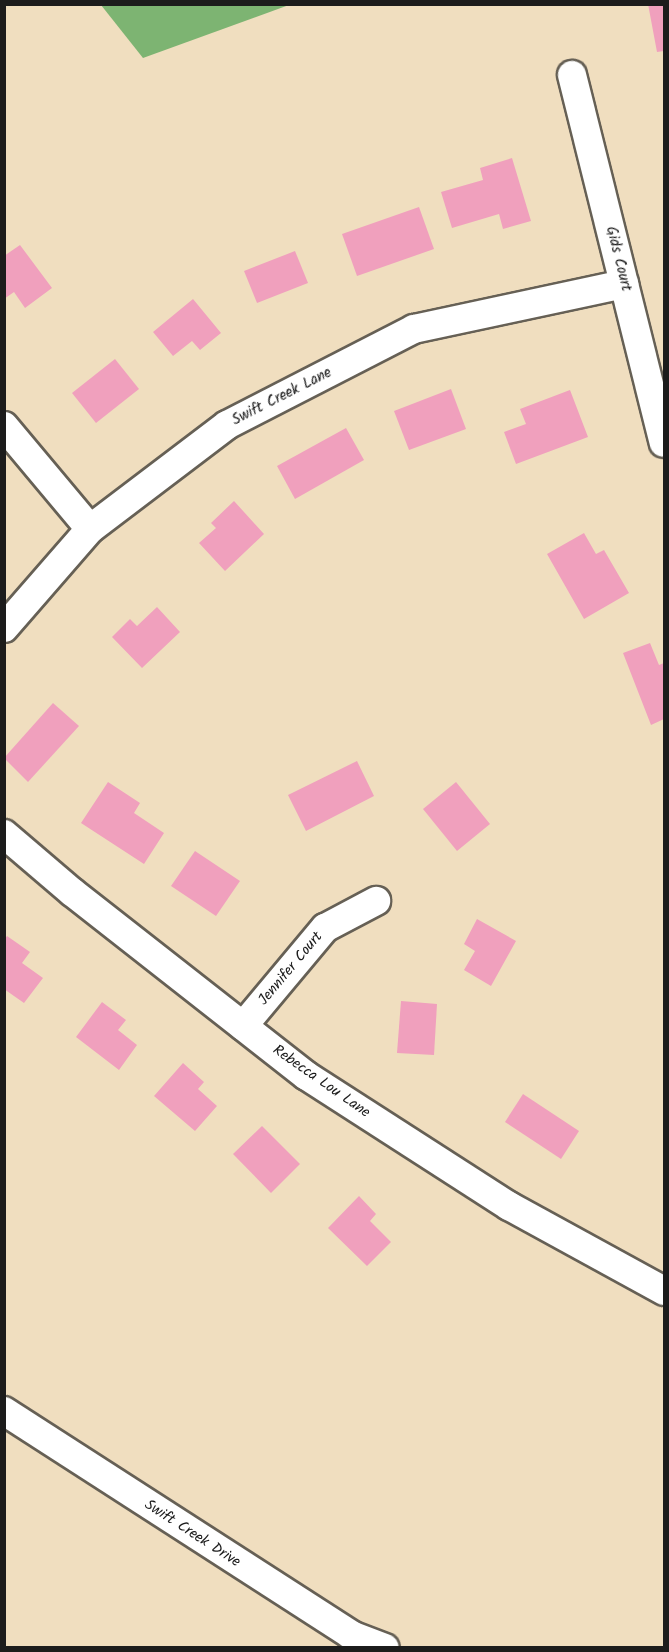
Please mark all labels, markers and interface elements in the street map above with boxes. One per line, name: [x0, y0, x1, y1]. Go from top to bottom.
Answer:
street label: Gids Court: [601, 225, 635, 293]
street label: Swift Creek Lane: [229, 364, 335, 430]
street label: Jennifer Court: [255, 929, 327, 1009]
street label: Rebecca Lou Lane: [269, 1042, 373, 1122]
street label: Swift Creek Drive: [141, 1496, 243, 1572]

